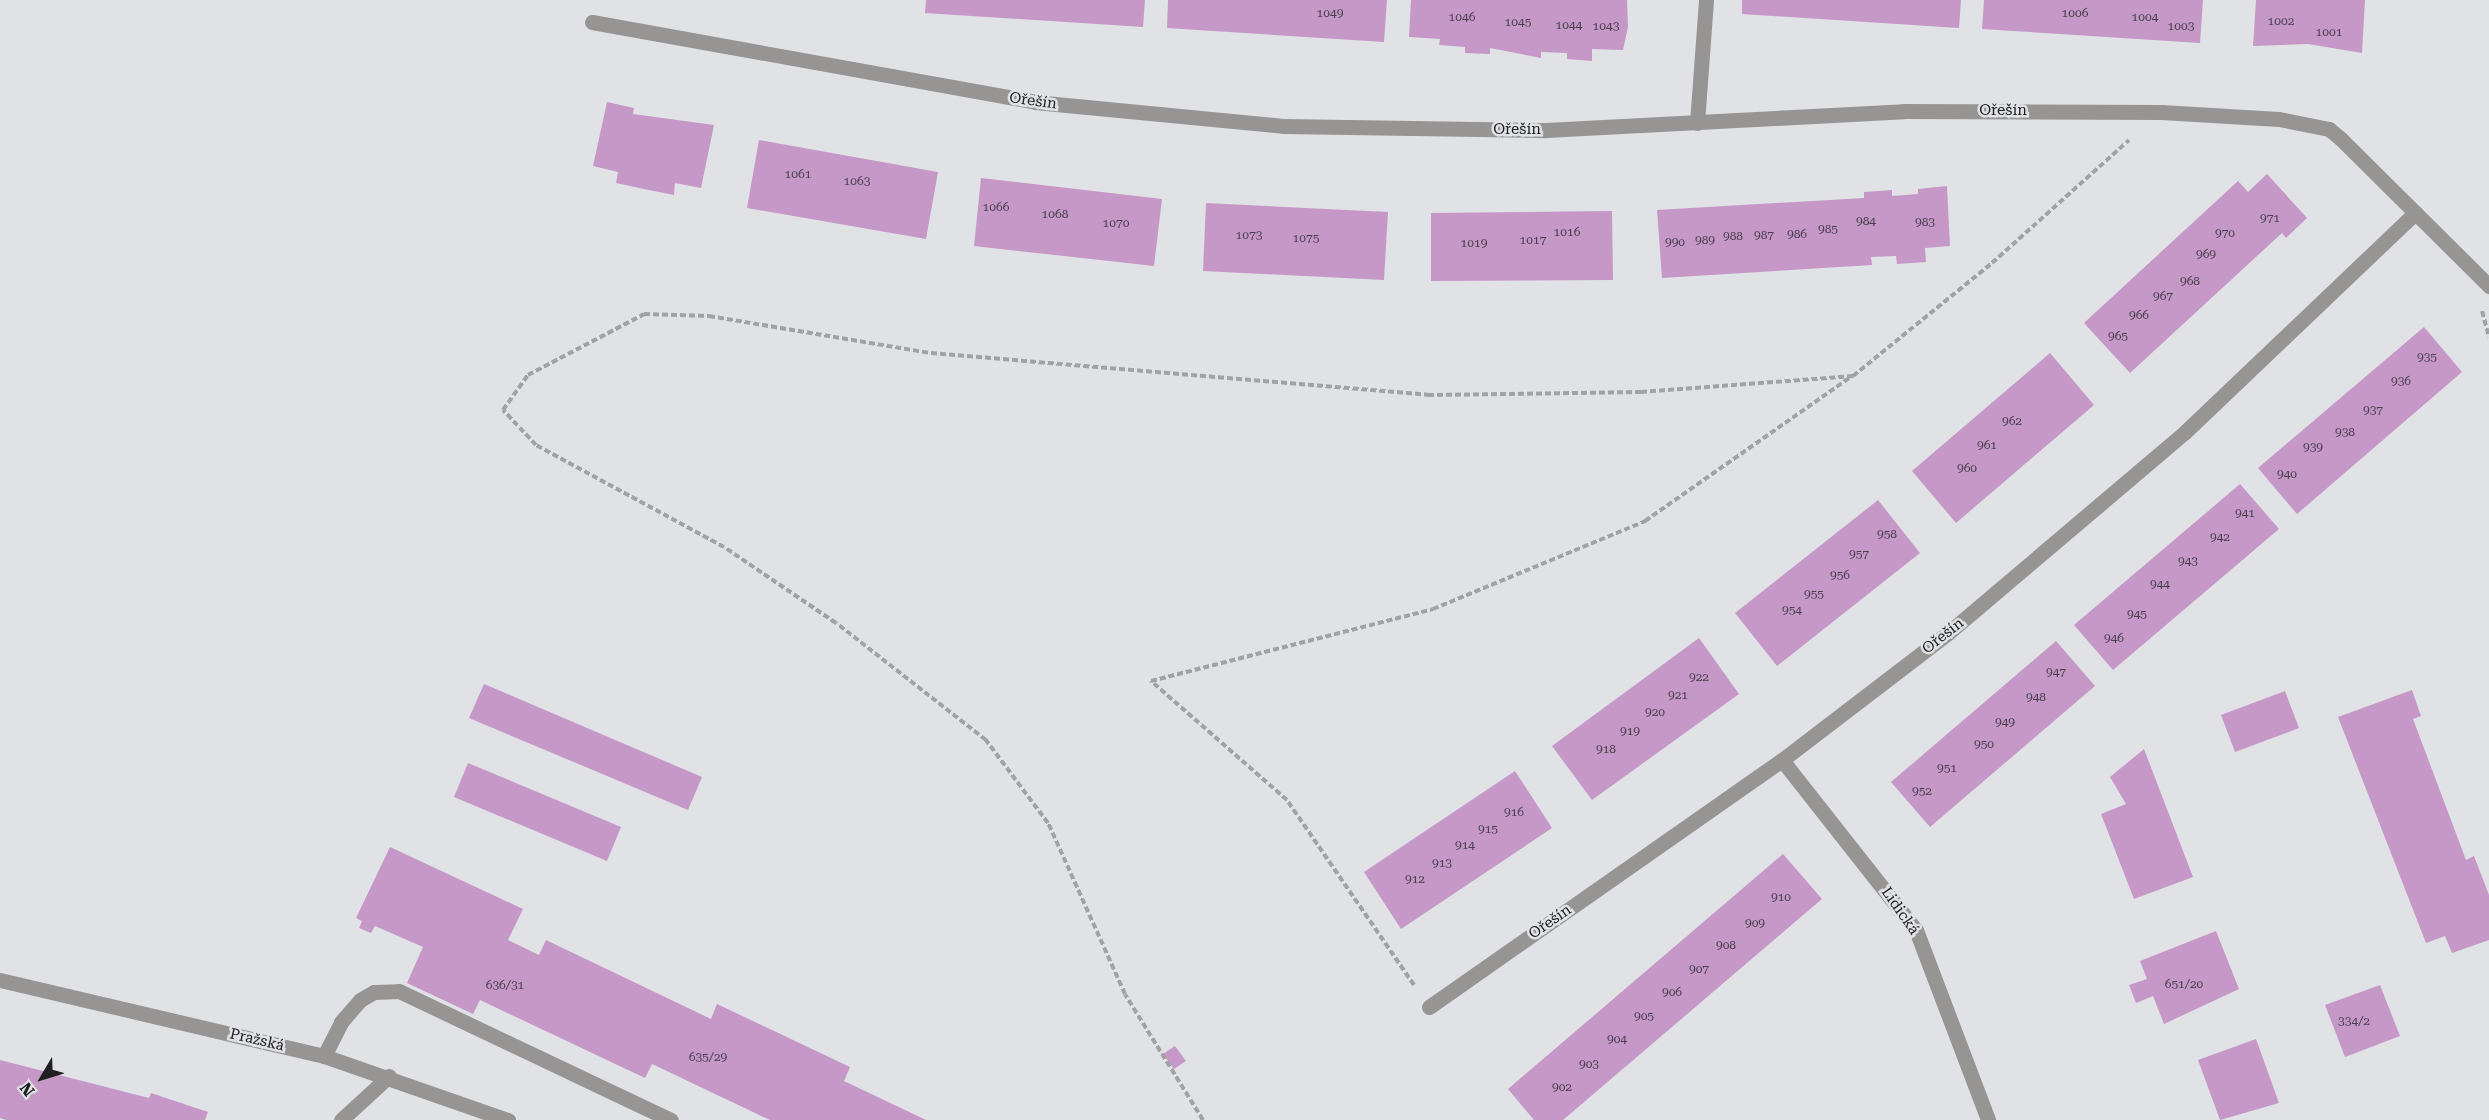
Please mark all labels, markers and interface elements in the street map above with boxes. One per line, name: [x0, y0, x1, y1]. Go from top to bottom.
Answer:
house number: 1049: [1317, 7, 1343, 21]
house number: 1006: [2062, 7, 2088, 21]
house number: 1046: [1449, 11, 1475, 25]
house number: 1004: [2132, 11, 2158, 25]
house number: 1002: [2268, 15, 2294, 29]
house number: 1045: [1505, 16, 1531, 30]
house number: 1044: [1556, 19, 1582, 33]
house number: 1043: [1593, 20, 1619, 34]
house number: 1003: [2168, 20, 2194, 34]
house number: 1001: [2316, 26, 2342, 40]
street label: Ořešín: [1008, 89, 1058, 113]
street label: Ořešín: [1979, 102, 2027, 120]
street label: Ořešín: [1493, 121, 1541, 139]
house number: 1061: [785, 168, 811, 182]
house number: 1063: [844, 175, 870, 189]
house number: 1066: [983, 201, 1009, 215]
house number: 1068: [1042, 208, 1068, 222]
house number: 971: [2260, 212, 2280, 226]
house number: 984: [1856, 215, 1876, 229]
house number: 983: [1915, 216, 1935, 230]
house number: 1070: [1103, 217, 1129, 231]
house number: 985: [1818, 223, 1838, 237]
house number: 1016: [1554, 226, 1580, 240]
house number: 970: [2215, 227, 2235, 241]
house number: 986: [1787, 228, 1807, 242]
house number: 1073: [1236, 229, 1262, 243]
house number: 987: [1754, 229, 1774, 243]
house number: 988: [1723, 230, 1743, 244]
house number: 1075: [1293, 232, 1319, 246]
house number: 1017: [1520, 234, 1546, 248]
house number: 989: [1695, 234, 1715, 248]
house number: 990: [1665, 236, 1685, 250]
house number: 1019: [1461, 237, 1487, 251]
house number: 969: [2196, 248, 2216, 262]
house number: 968: [2180, 275, 2200, 289]
house number: 967: [2153, 290, 2173, 304]
house number: 966: [2129, 309, 2149, 323]
house number: 965: [2108, 330, 2128, 344]
house number: 935: [2417, 351, 2437, 365]
house number: 936: [2391, 375, 2411, 389]
house number: 937: [2363, 404, 2383, 418]
house number: 962: [2002, 415, 2022, 429]
house number: 938: [2335, 426, 2355, 440]
house number: 961: [1977, 439, 1997, 453]
house number: 939: [2303, 441, 2323, 455]
house number: 960: [1957, 462, 1977, 476]
house number: 940: [2277, 468, 2297, 482]
house number: 941: [2235, 507, 2255, 521]
house number: 958: [1877, 528, 1897, 542]
house number: 942: [2210, 531, 2230, 545]
house number: 957: [1849, 548, 1869, 562]
house number: 943: [2178, 555, 2198, 569]
house number: 956: [1830, 569, 1850, 583]
house number: 944: [2150, 578, 2170, 592]
house number: 955: [1804, 588, 1824, 602]
house number: 954: [1782, 604, 1802, 618]
house number: 945: [2127, 608, 2147, 622]
street label: Ořešín: [1919, 614, 1967, 658]
house number: 946: [2104, 632, 2124, 646]
house number: 947: [2046, 666, 2066, 680]
house number: 922: [1689, 671, 1709, 685]
house number: 921: [1668, 689, 1688, 703]
house number: 948: [2026, 691, 2046, 705]
house number: 920: [1645, 706, 1665, 720]
house number: 949: [1995, 716, 2015, 730]
house number: 919: [1620, 725, 1640, 739]
house number: 950: [1974, 738, 1994, 752]
house number: 918: [1596, 743, 1616, 757]
house number: 951: [1937, 762, 1957, 776]
house number: 952: [1912, 785, 1932, 799]
house number: 916: [1504, 806, 1524, 820]
house number: 915: [1478, 823, 1498, 837]
house number: 914: [1455, 839, 1475, 853]
house number: 913: [1432, 857, 1452, 871]
house number: 912: [1405, 873, 1425, 887]
street label: Lidická: [1877, 884, 1923, 938]
house number: 910: [1771, 891, 1791, 905]
street label: Ořešín: [1525, 901, 1575, 943]
house number: 909: [1745, 917, 1765, 931]
house number: 908: [1716, 939, 1736, 953]
house number: 907: [1689, 963, 1709, 977]
house number: 651/20: [2165, 978, 2203, 992]
house number: 636/31: [486, 979, 524, 993]
house number: 906: [1662, 986, 1682, 1000]
house number: 905: [1634, 1010, 1654, 1024]
house number: 334/2: [2338, 1015, 2370, 1029]
street label: Pražská: [228, 1025, 286, 1055]
house number: 904: [1607, 1033, 1627, 1047]
north arrow: [12, 1048, 72, 1108]
house number: 635/29: [689, 1051, 727, 1065]
house number: 903: [1579, 1058, 1599, 1072]
text: N: [16, 1079, 39, 1100]
house number: 902: [1552, 1081, 1572, 1095]

